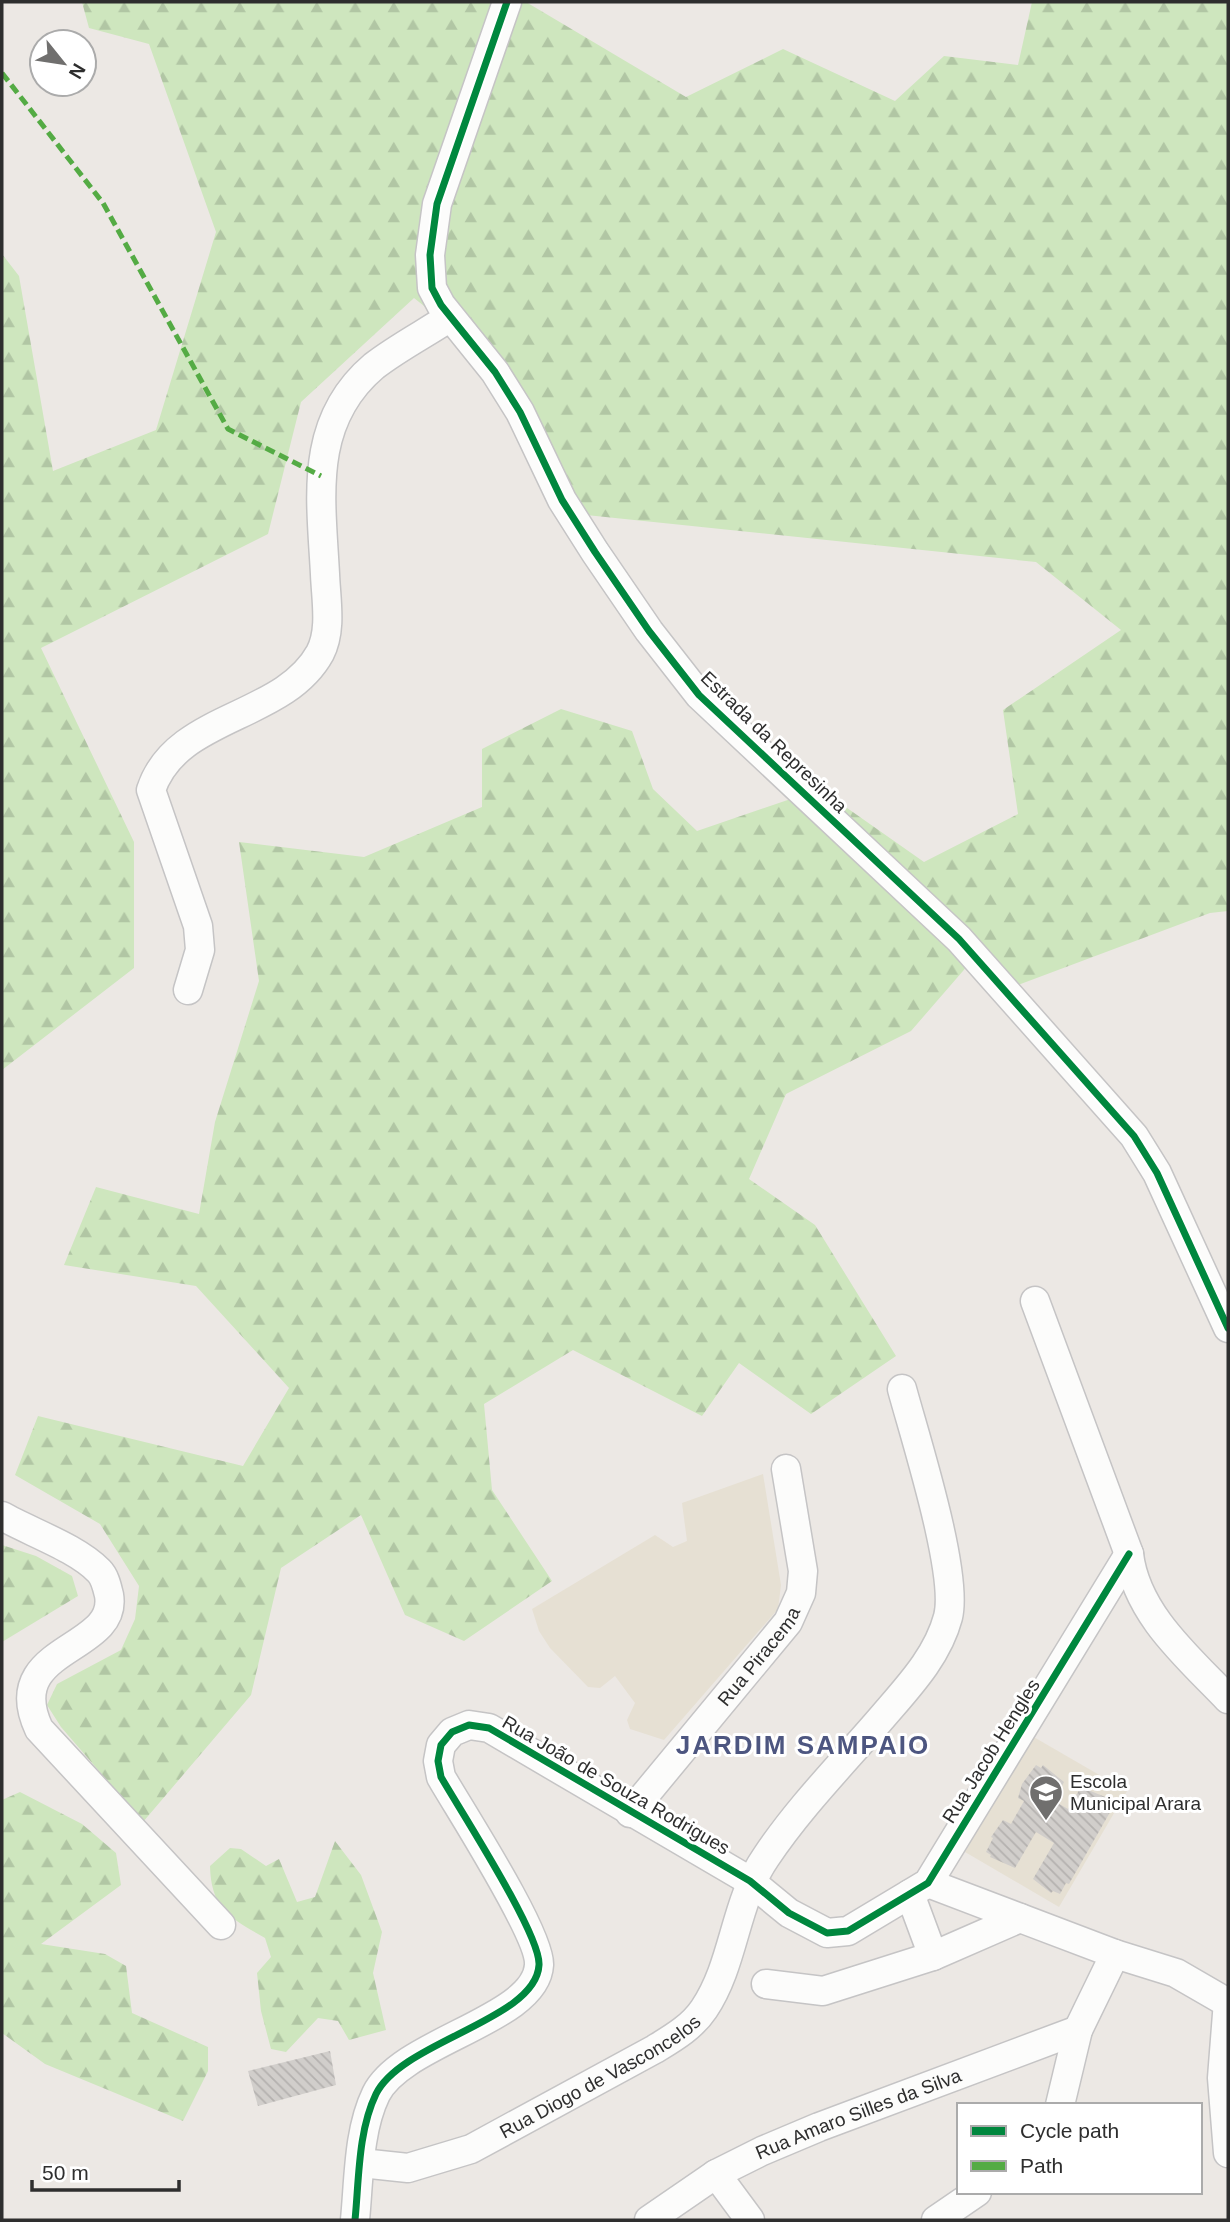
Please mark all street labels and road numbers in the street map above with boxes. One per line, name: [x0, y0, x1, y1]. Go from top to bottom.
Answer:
street label: Estrada da Represinha: [697, 667, 852, 817]
street label: Rua Piracema: [713, 1603, 804, 1710]
street label: Rua Jacob Hengles: [938, 1675, 1044, 1827]
street label: Rua João de Souza Rodrigues: [499, 1711, 733, 1859]
street label: Rua Diogo de Vasconcelos: [496, 2011, 705, 2142]
street label: Rua Amaro Silles da Silva: [752, 2064, 964, 2163]

